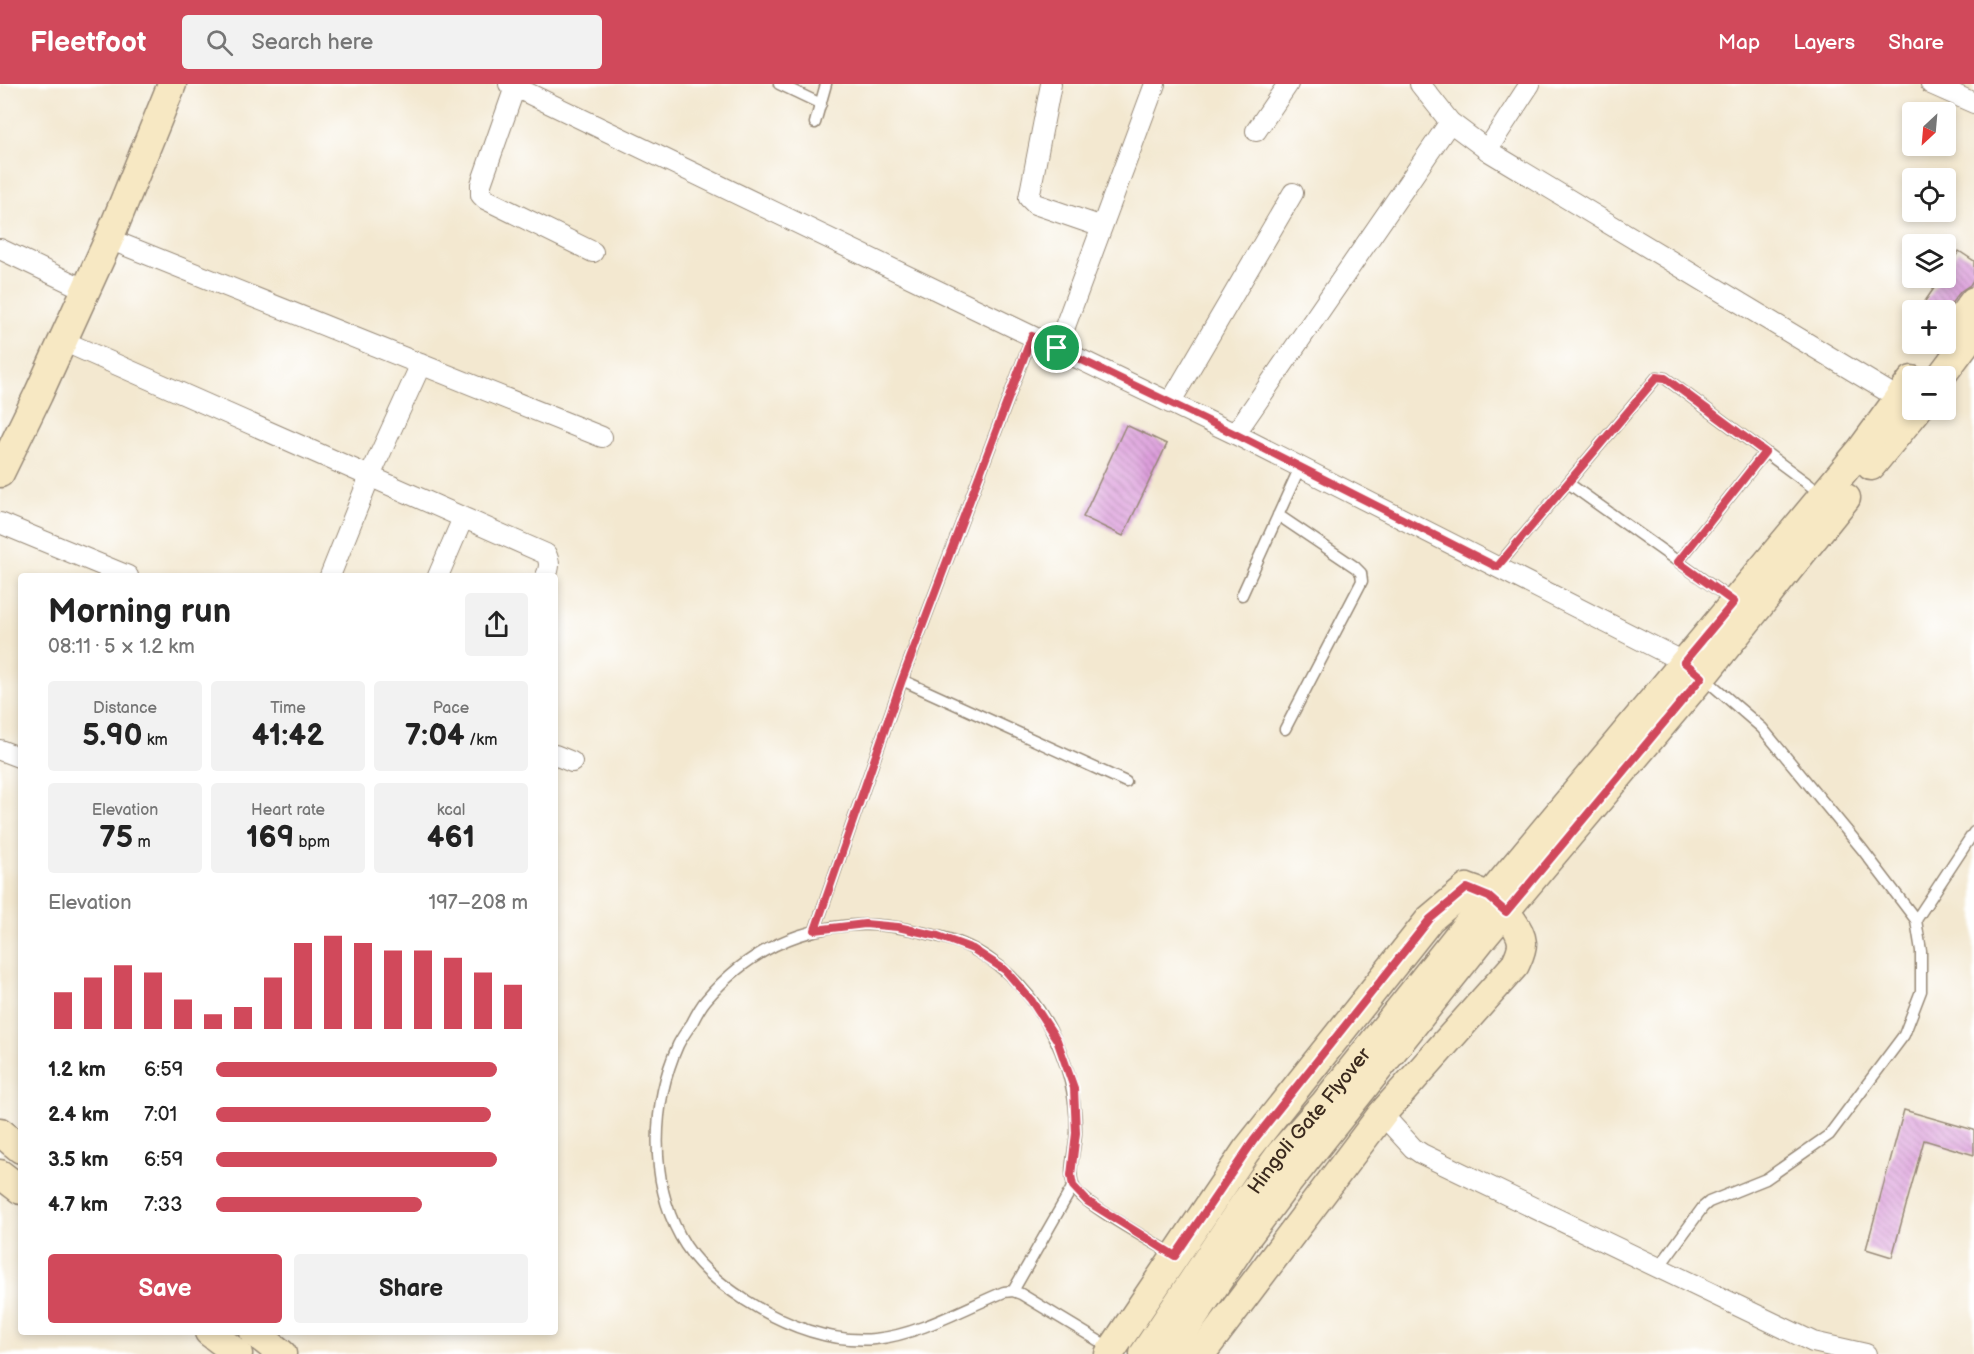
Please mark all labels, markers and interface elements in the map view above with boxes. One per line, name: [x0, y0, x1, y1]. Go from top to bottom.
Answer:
search box: [182, 15, 602, 69]
text: Fleetfoot: [30, 26, 146, 59]
icon: search: [203, 26, 236, 59]
text: Search here: [251, 29, 373, 56]
text: Map: [1718, 30, 1760, 55]
text: Layers: [1793, 30, 1855, 55]
text: Share: [1888, 30, 1944, 55]
north arrow: [1902, 102, 1956, 156]
map controls: [1902, 102, 1956, 420]
button: locate: [1902, 168, 1956, 222]
button: layers: [1902, 234, 1956, 288]
button: +: [1902, 300, 1956, 354]
pin: [1031, 322, 1082, 373]
icon: arrive: [1040, 331, 1073, 364]
button: −: [1902, 366, 1956, 420]
text: Morning run: [48, 592, 231, 632]
button: share: [465, 593, 528, 656]
text: 08:11 · 5 × 1.2 km: [48, 635, 195, 659]
text: Distance: [93, 699, 157, 718]
text: Time: [270, 699, 306, 718]
text: Pace: [433, 699, 469, 718]
text: 5.90: [82, 718, 142, 754]
text: 41:42: [252, 718, 324, 754]
text: 7:04: [405, 718, 465, 754]
text: km: [142, 731, 168, 750]
text: /km: [465, 731, 497, 750]
text: Elevation: [92, 801, 158, 820]
text: Heart rate: [251, 801, 325, 820]
text: kcal: [437, 801, 465, 820]
text: 75: [99, 820, 133, 856]
text: 169: [246, 820, 294, 856]
text: 461: [427, 820, 475, 856]
text: m: [133, 833, 151, 852]
text: bpm: [294, 833, 330, 852]
text: Elevation: [48, 891, 131, 915]
text: 197–208 m: [429, 891, 528, 915]
street label: Hingoli Gate Flyover: [1243, 1042, 1377, 1199]
text: 1.2 km: [48, 1058, 106, 1082]
text: 6:59: [144, 1058, 183, 1082]
text: 2.4 km: [48, 1103, 109, 1127]
text: 7:01: [144, 1103, 177, 1127]
text: 3.5 km: [48, 1148, 109, 1172]
text: 6:59: [144, 1148, 183, 1172]
text: 4.7 km: [48, 1193, 108, 1217]
text: 7:33: [144, 1193, 182, 1217]
button: Save: [48, 1254, 282, 1323]
button: Share: [294, 1254, 528, 1323]

